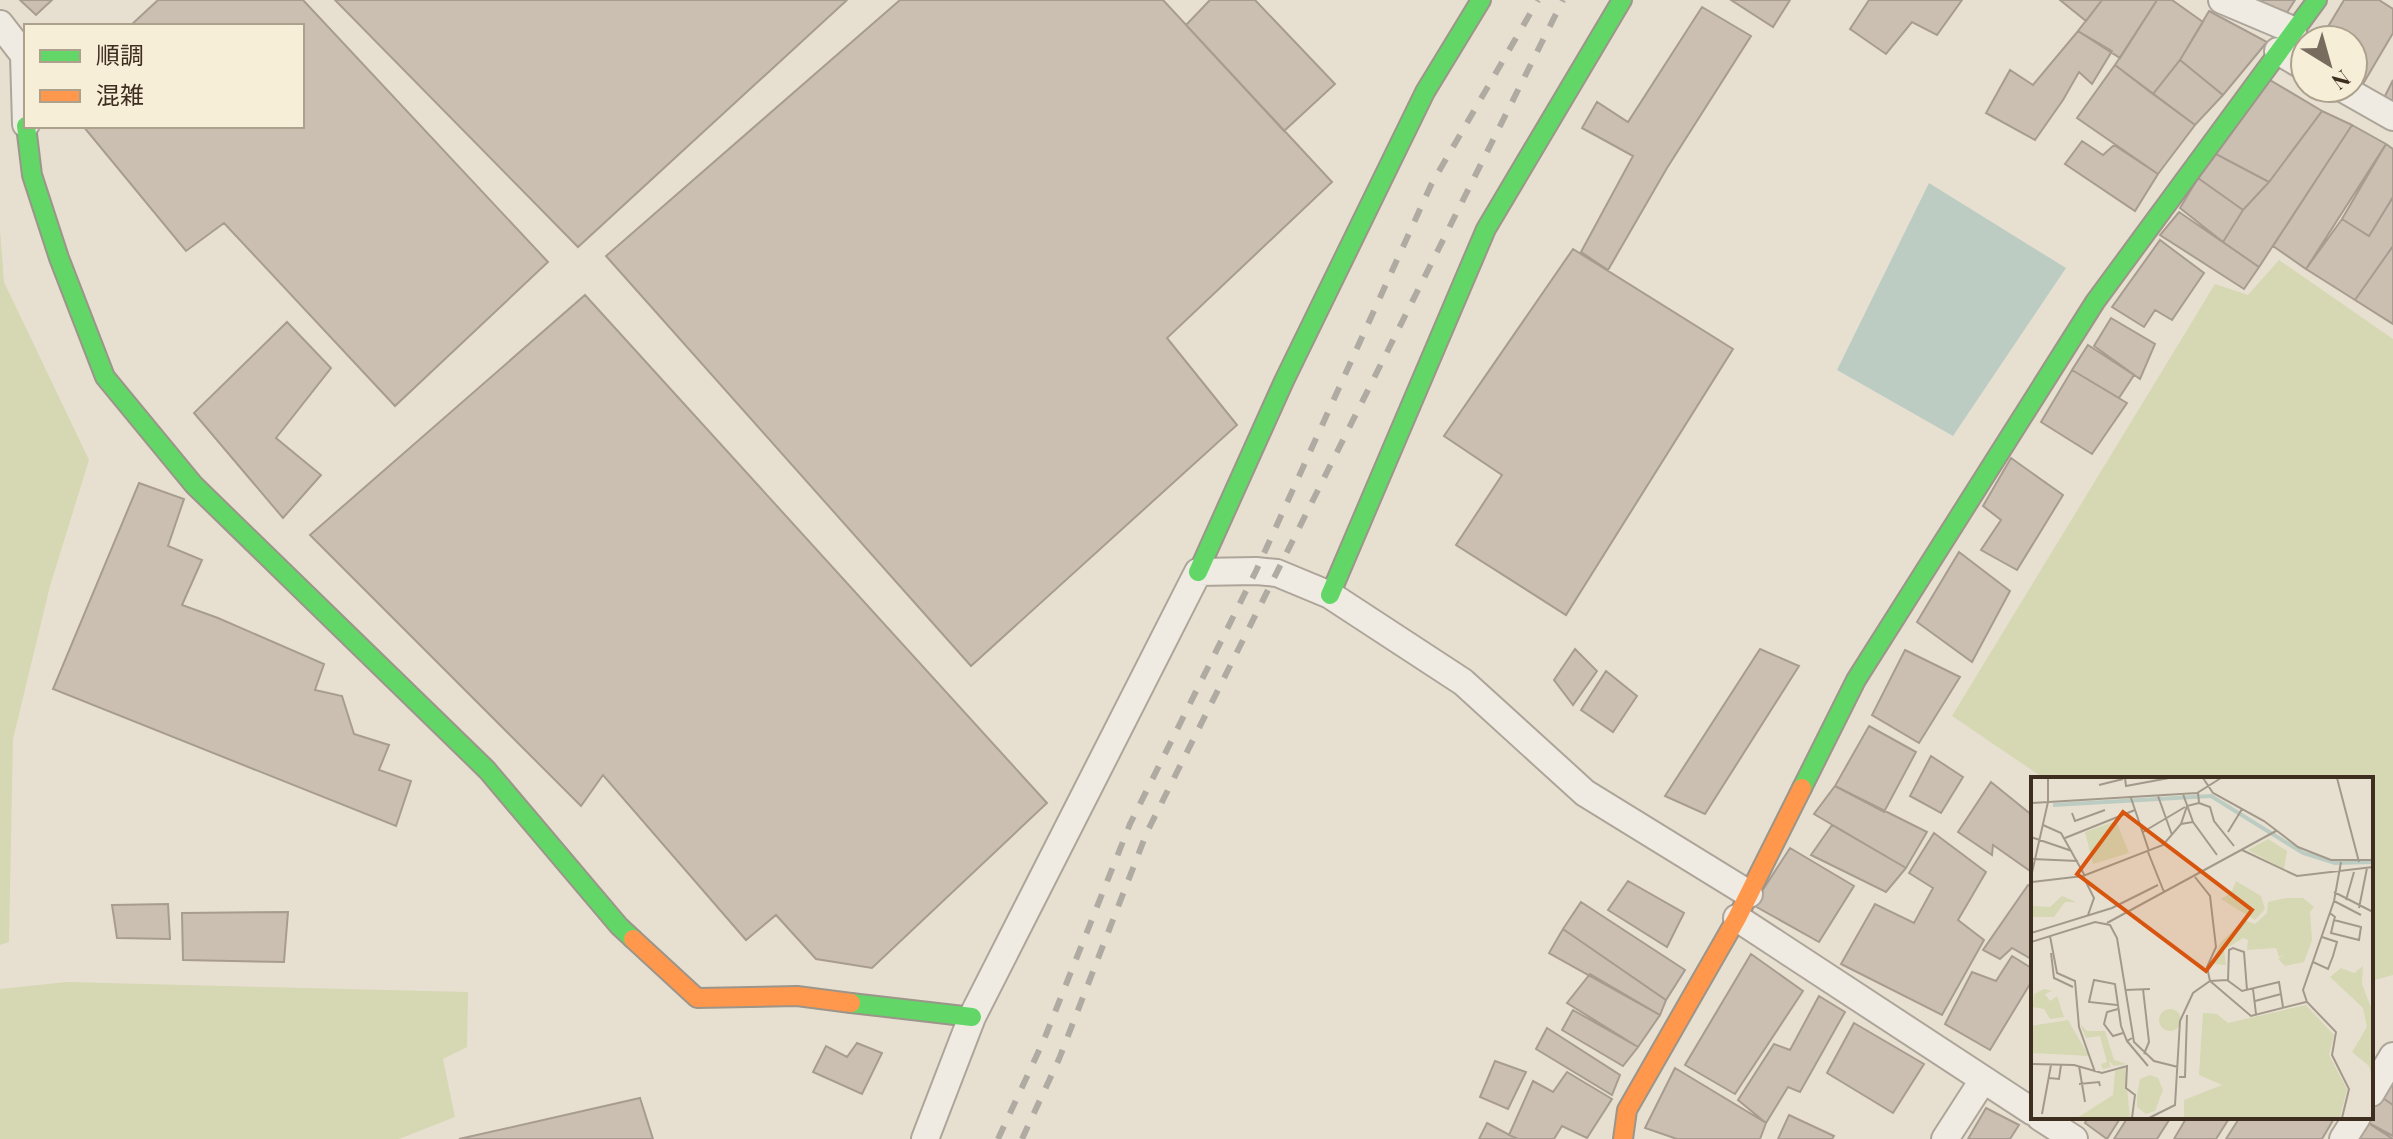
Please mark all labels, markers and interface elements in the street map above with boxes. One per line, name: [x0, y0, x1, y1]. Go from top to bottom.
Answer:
legend: [24, 24, 304, 128]
north arrow: [2289, 24, 2369, 104]
text: 順調: [96, 38, 144, 70]
text: N: [2326, 64, 2357, 98]
text: 混雑: [96, 78, 144, 110]
inset map: [2031, 777, 2373, 1119]

